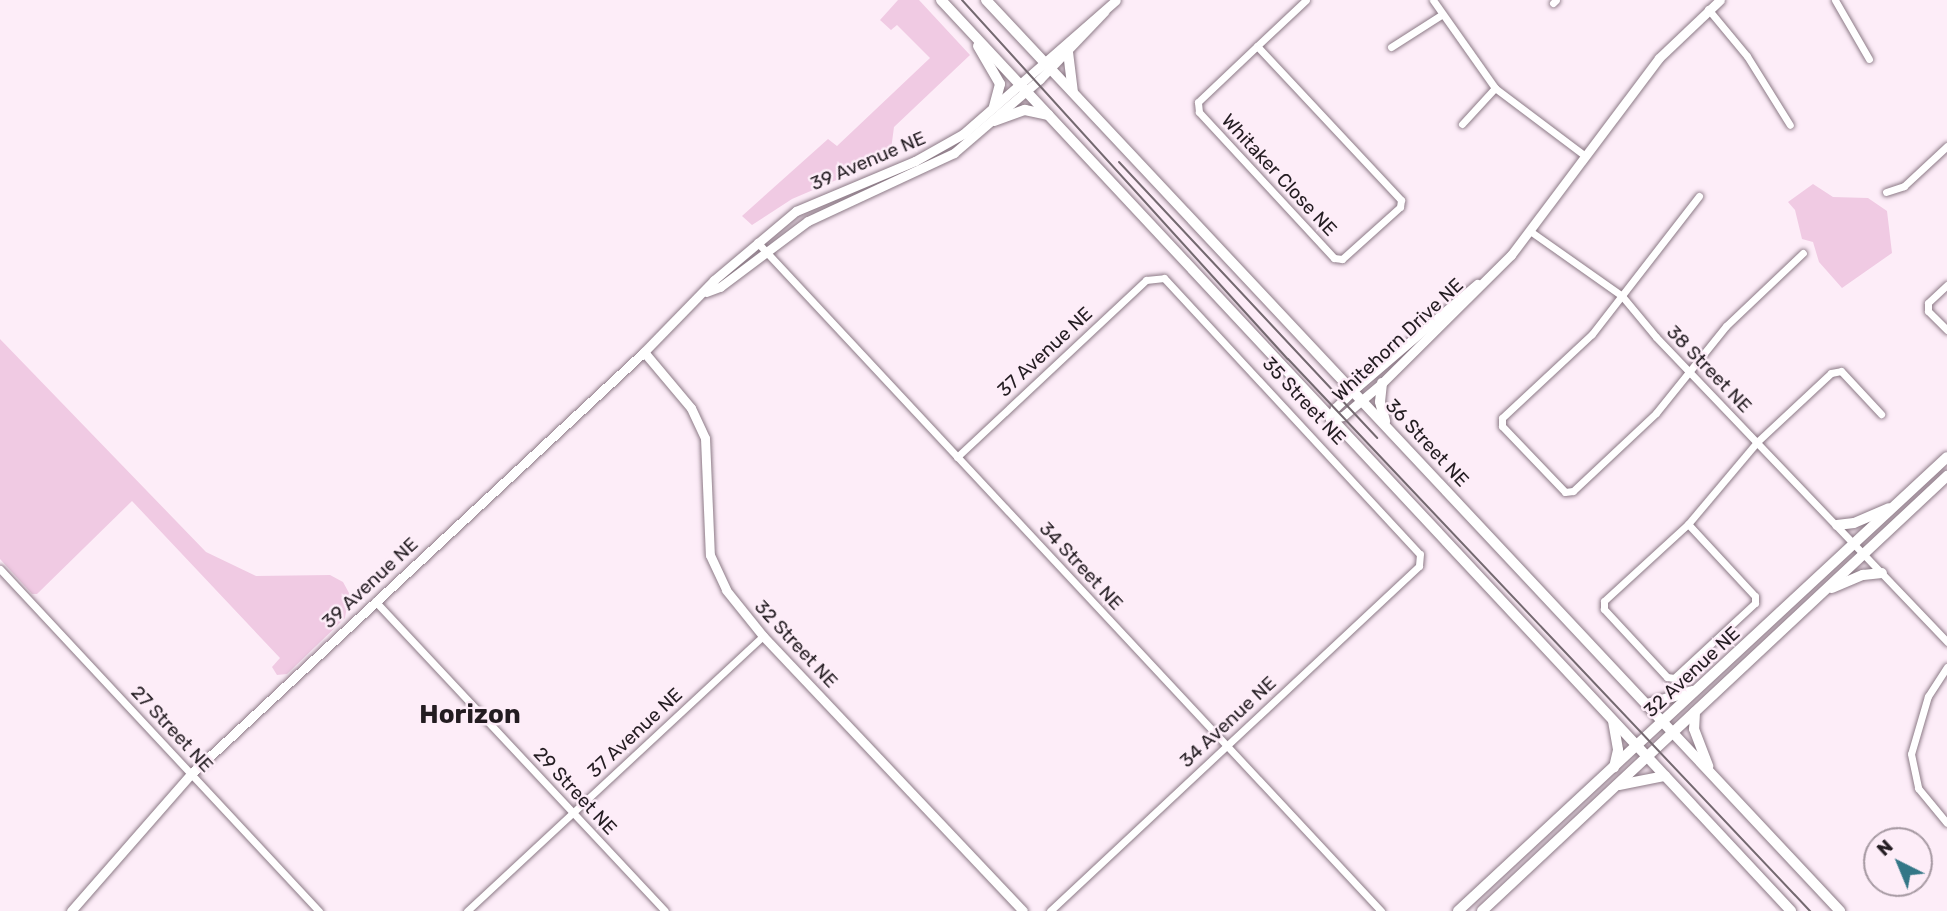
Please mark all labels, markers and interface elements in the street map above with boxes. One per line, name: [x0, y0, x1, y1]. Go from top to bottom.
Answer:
street label: Whitaker Close NE: [1216, 109, 1342, 241]
street label: 39 Avenue NE: [807, 126, 929, 196]
street label: Whitehorn Drive NE: [1328, 274, 1468, 406]
street label: 37 Avenue NE: [993, 302, 1097, 402]
street label: 38 Street NE: [1662, 321, 1756, 417]
street label: 35 Street NE: [1258, 352, 1350, 450]
street label: 36 Street NE: [1381, 394, 1473, 492]
street label: 34 Street NE: [1034, 517, 1128, 615]
street label: 39 Avenue NE: [317, 533, 423, 633]
street label: 32 Street NE: [750, 595, 842, 693]
street label: 32 Avenue NE: [1639, 622, 1745, 722]
street label: 34 Avenue NE: [1175, 671, 1281, 773]
street label: 27 Street NE: [126, 681, 218, 777]
street label: 37 Avenue NE: [583, 683, 687, 783]
district label: Horizon: [419, 699, 521, 731]
street label: 29 Street NE: [529, 742, 621, 840]
north arrow: [1863, 827, 1933, 897]
text: N: [1872, 835, 1898, 861]

